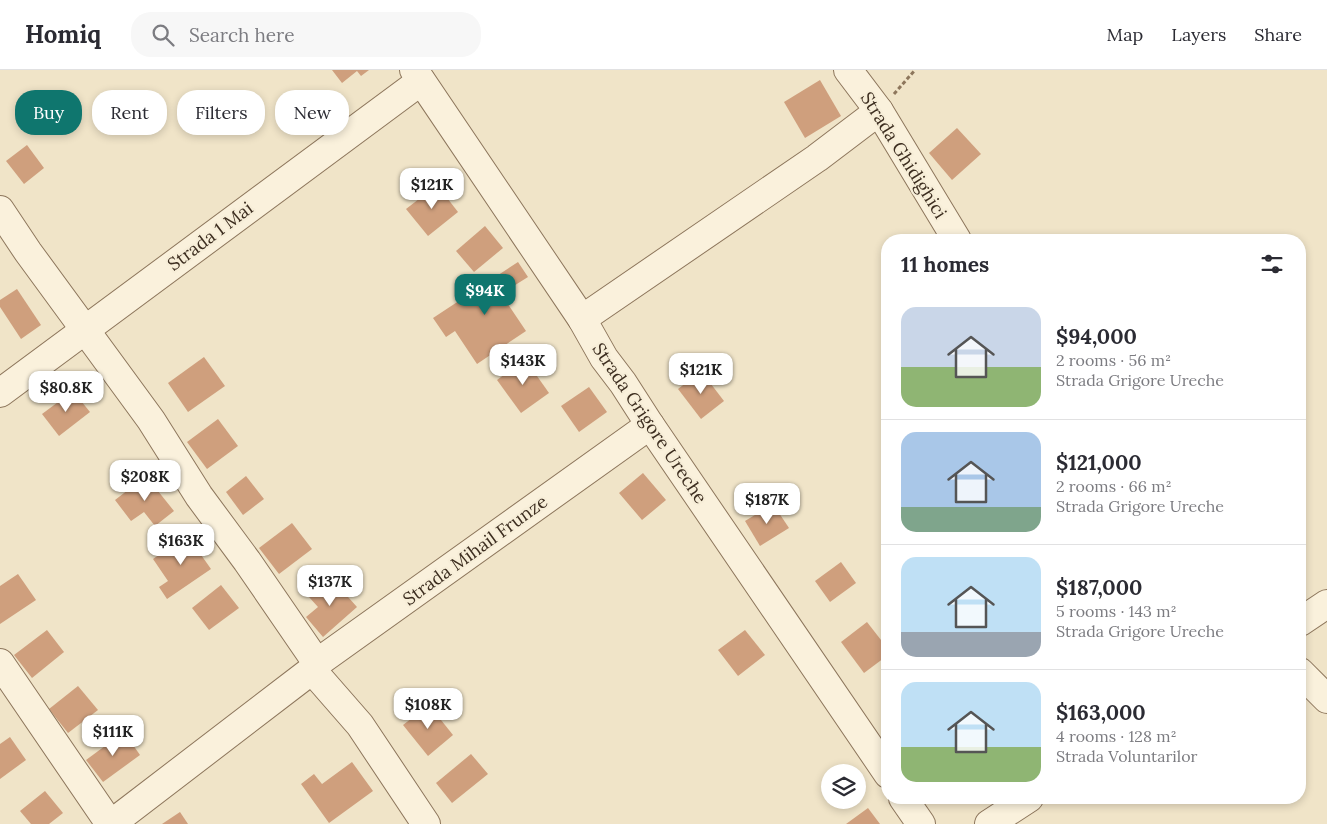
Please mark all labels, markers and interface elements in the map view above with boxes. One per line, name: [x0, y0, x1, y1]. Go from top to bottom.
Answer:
search box: [131, 12, 481, 57]
text: Homiq: [25, 19, 101, 50]
icon: search: [149, 21, 177, 49]
text: Search here: [189, 23, 295, 47]
text: Map: [1107, 23, 1143, 46]
text: Layers: [1171, 23, 1226, 46]
text: Share: [1254, 23, 1302, 46]
street label: Strada Ghidighici: [856, 87, 952, 223]
chip: Buy: [15, 90, 82, 135]
chip: Rent: [92, 90, 167, 135]
chip: Filters: [177, 90, 265, 135]
chip: New: [275, 90, 349, 135]
pin: $121K: [397, 168, 467, 210]
text: $121K: [411, 174, 453, 194]
street label: Strada 1 Mai: [163, 196, 257, 276]
icon: filters: [1258, 250, 1286, 278]
text: 11 homes: [901, 251, 989, 278]
pin: $94K: [455, 274, 515, 316]
text: $94K: [466, 280, 504, 300]
text: $94,000: [1056, 323, 1137, 350]
icon: home: [941, 327, 1001, 387]
street label: Strada Grigore Ureche: [588, 338, 712, 508]
pin: $143K: [488, 344, 558, 386]
text: $143K: [500, 350, 546, 370]
text: 2 rooms · 56 m²: [1056, 350, 1171, 370]
pin: $121K: [666, 352, 736, 395]
text: $121K: [680, 359, 722, 379]
pin: $80.8K: [25, 370, 107, 413]
text: Strada Grigore Ureche: [1056, 370, 1224, 390]
text: $80.8K: [40, 377, 92, 397]
text: $121,000: [1056, 449, 1142, 476]
icon: home: [941, 452, 1001, 512]
pin: $208K: [110, 460, 180, 502]
text: $208K: [121, 466, 169, 486]
text: 2 rooms · 66 m²: [1056, 476, 1172, 496]
pin: $187K: [732, 482, 802, 525]
text: $187K: [745, 489, 789, 509]
street label: Strada Mihail Frunze: [398, 490, 552, 610]
text: Strada Grigore Ureche: [1056, 496, 1224, 516]
pin: $163K: [146, 524, 216, 566]
text: $163K: [158, 530, 204, 550]
pin: $137K: [295, 564, 365, 607]
text: $137K: [308, 571, 352, 591]
text: $187,000: [1056, 574, 1142, 601]
icon: home: [941, 577, 1001, 637]
text: 5 rooms · 143 m²: [1056, 601, 1177, 621]
text: Strada Grigore Ureche: [1056, 621, 1224, 641]
pin: $108K: [393, 688, 463, 730]
text: $108K: [405, 694, 451, 714]
text: $163,000: [1056, 699, 1146, 726]
icon: home: [941, 702, 1001, 762]
pin: $111K: [78, 714, 148, 757]
text: $111K: [93, 721, 133, 741]
text: 4 rooms · 128 m²: [1056, 726, 1177, 746]
text: Strada Voluntarilor: [1056, 746, 1197, 766]
map controls: [821, 764, 866, 809]
button: layers: [821, 764, 866, 809]

